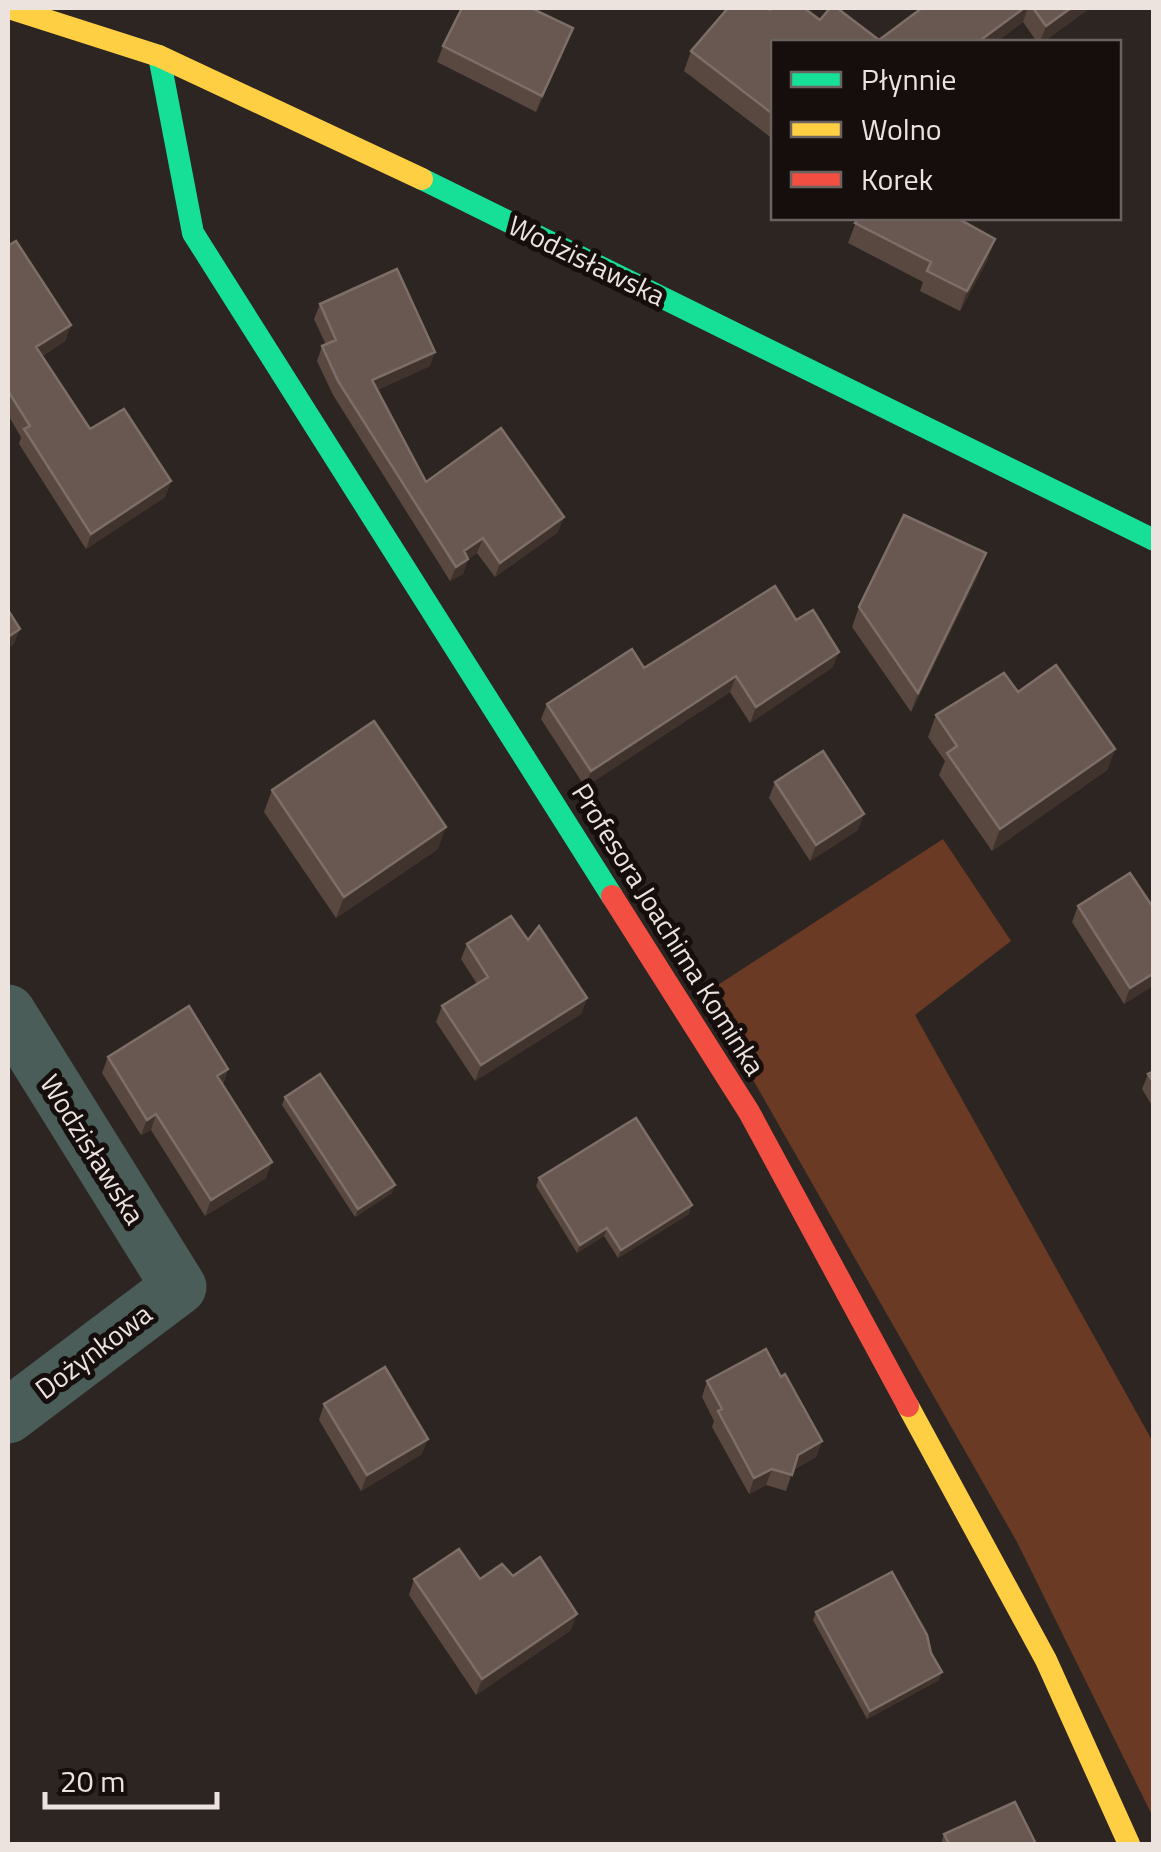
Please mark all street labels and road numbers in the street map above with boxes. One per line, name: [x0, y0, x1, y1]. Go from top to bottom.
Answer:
street label: Wodzisławska: [501, 203, 673, 317]
street label: Profesora Joachima Kominka: [561, 774, 777, 1084]
street label: Wodzisławska: [30, 1066, 156, 1232]
street label: Dożynkowa: [25, 1293, 161, 1409]

